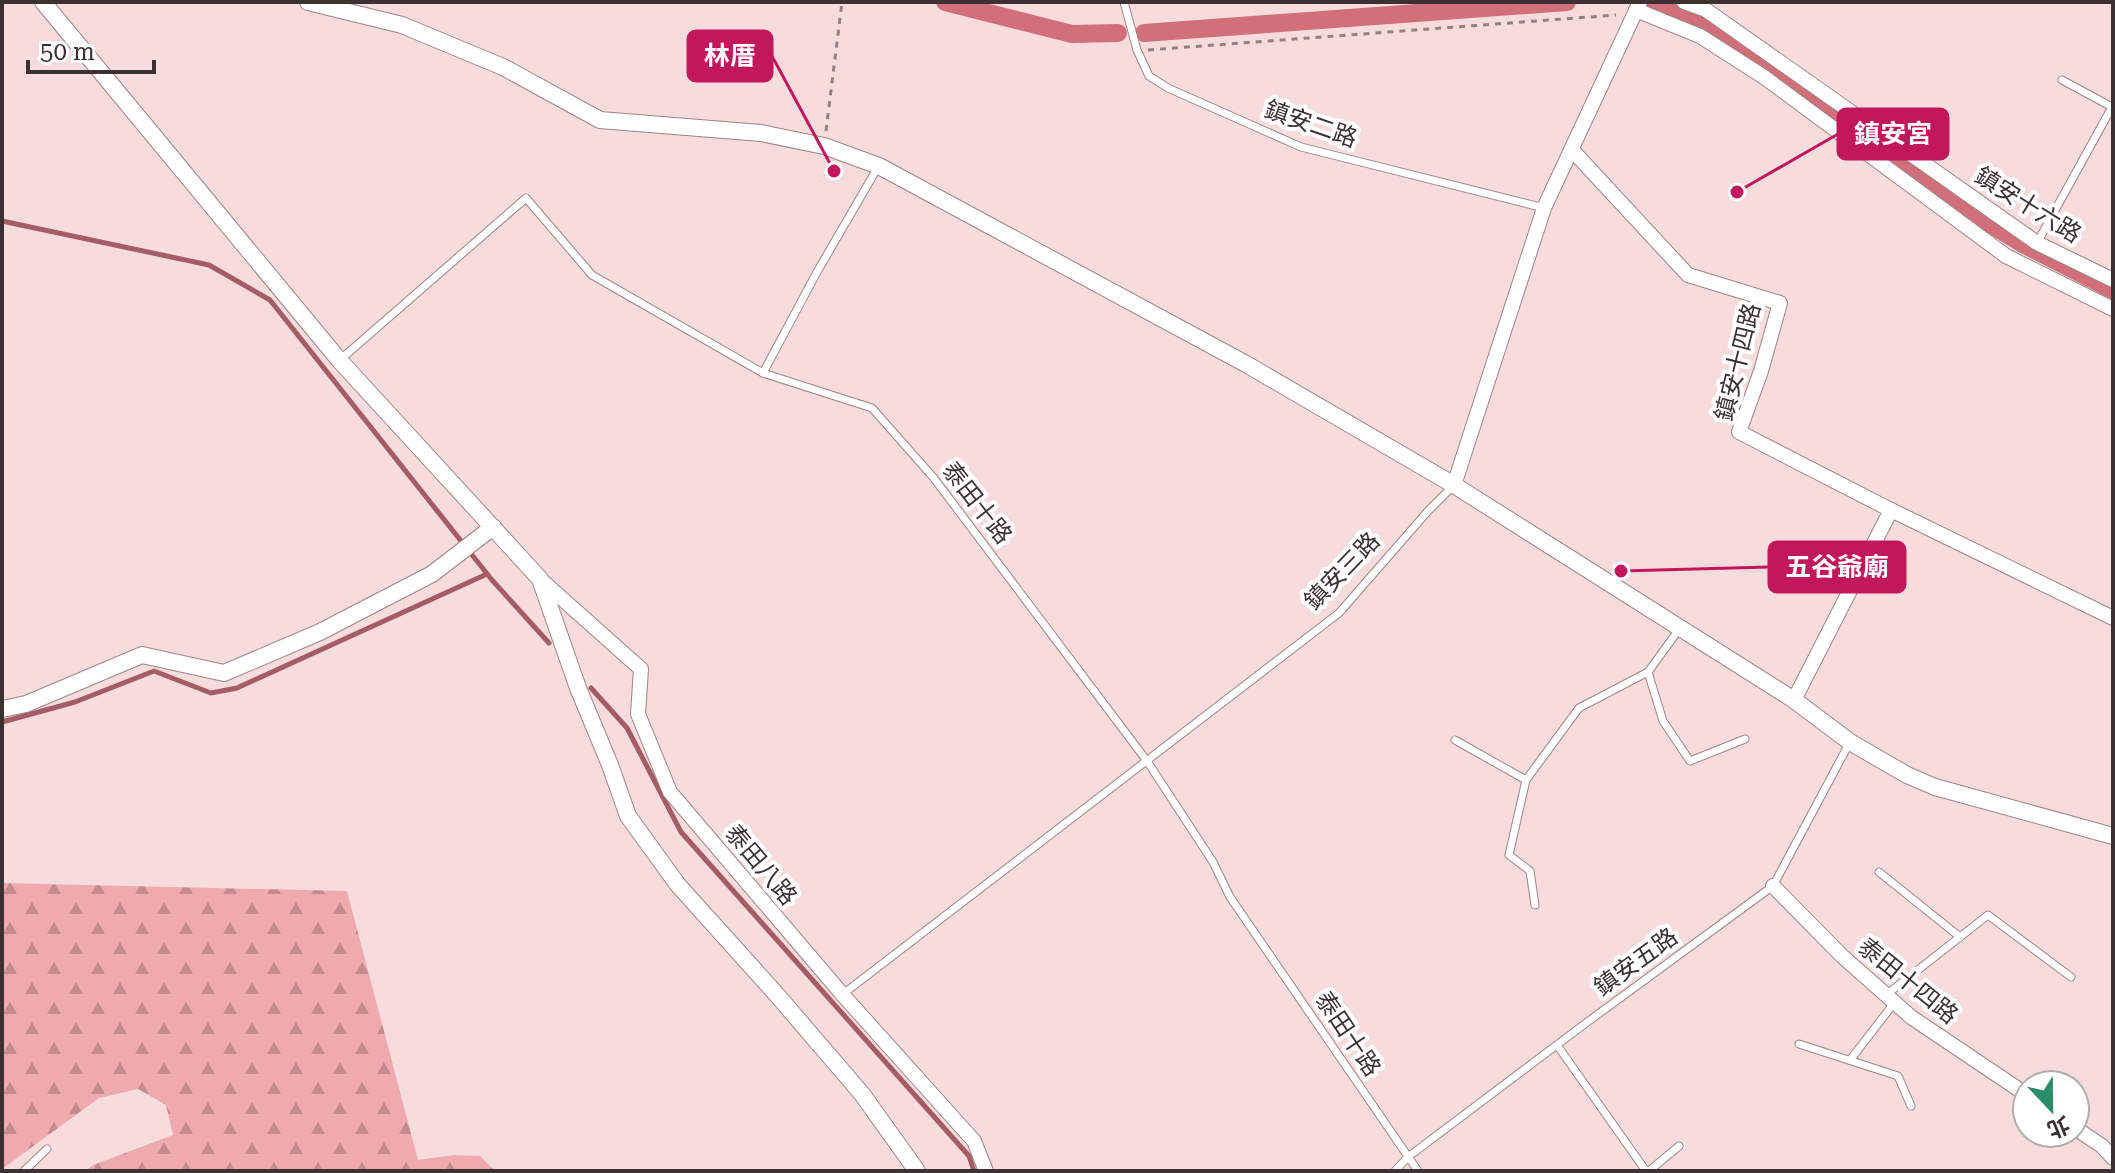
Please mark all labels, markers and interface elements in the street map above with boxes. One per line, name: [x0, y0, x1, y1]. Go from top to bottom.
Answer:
scale bar: [28, 24, 154, 74]
callout: 林厝: [688, 31, 772, 81]
text: 50 m: [40, 38, 95, 66]
text: 林厝: [704, 41, 756, 71]
street label: 鎮安二路: [1261, 95, 1361, 153]
callout: 鎮安宮: [1838, 109, 1948, 159]
text: 鎮安宮: [1854, 119, 1932, 149]
street label: 鎮安十六路: [1970, 161, 2086, 249]
street label: 鎮安十四路: [1710, 300, 1766, 424]
street label: 泰田十路: [936, 457, 1018, 549]
street label: 鎮安三路: [1299, 527, 1385, 615]
callout: 五谷爺廟: [1769, 542, 1905, 592]
text: 五谷爺廟: [1785, 552, 1889, 582]
street label: 泰田八路: [719, 819, 803, 911]
street label: 鎮安五路: [1589, 922, 1683, 1002]
street label: 泰田十四路: [1853, 932, 1963, 1030]
street label: 泰田十路: [1310, 986, 1386, 1082]
north arrow: [2011, 1069, 2091, 1149]
text: 北: [2043, 1111, 2073, 1143]

